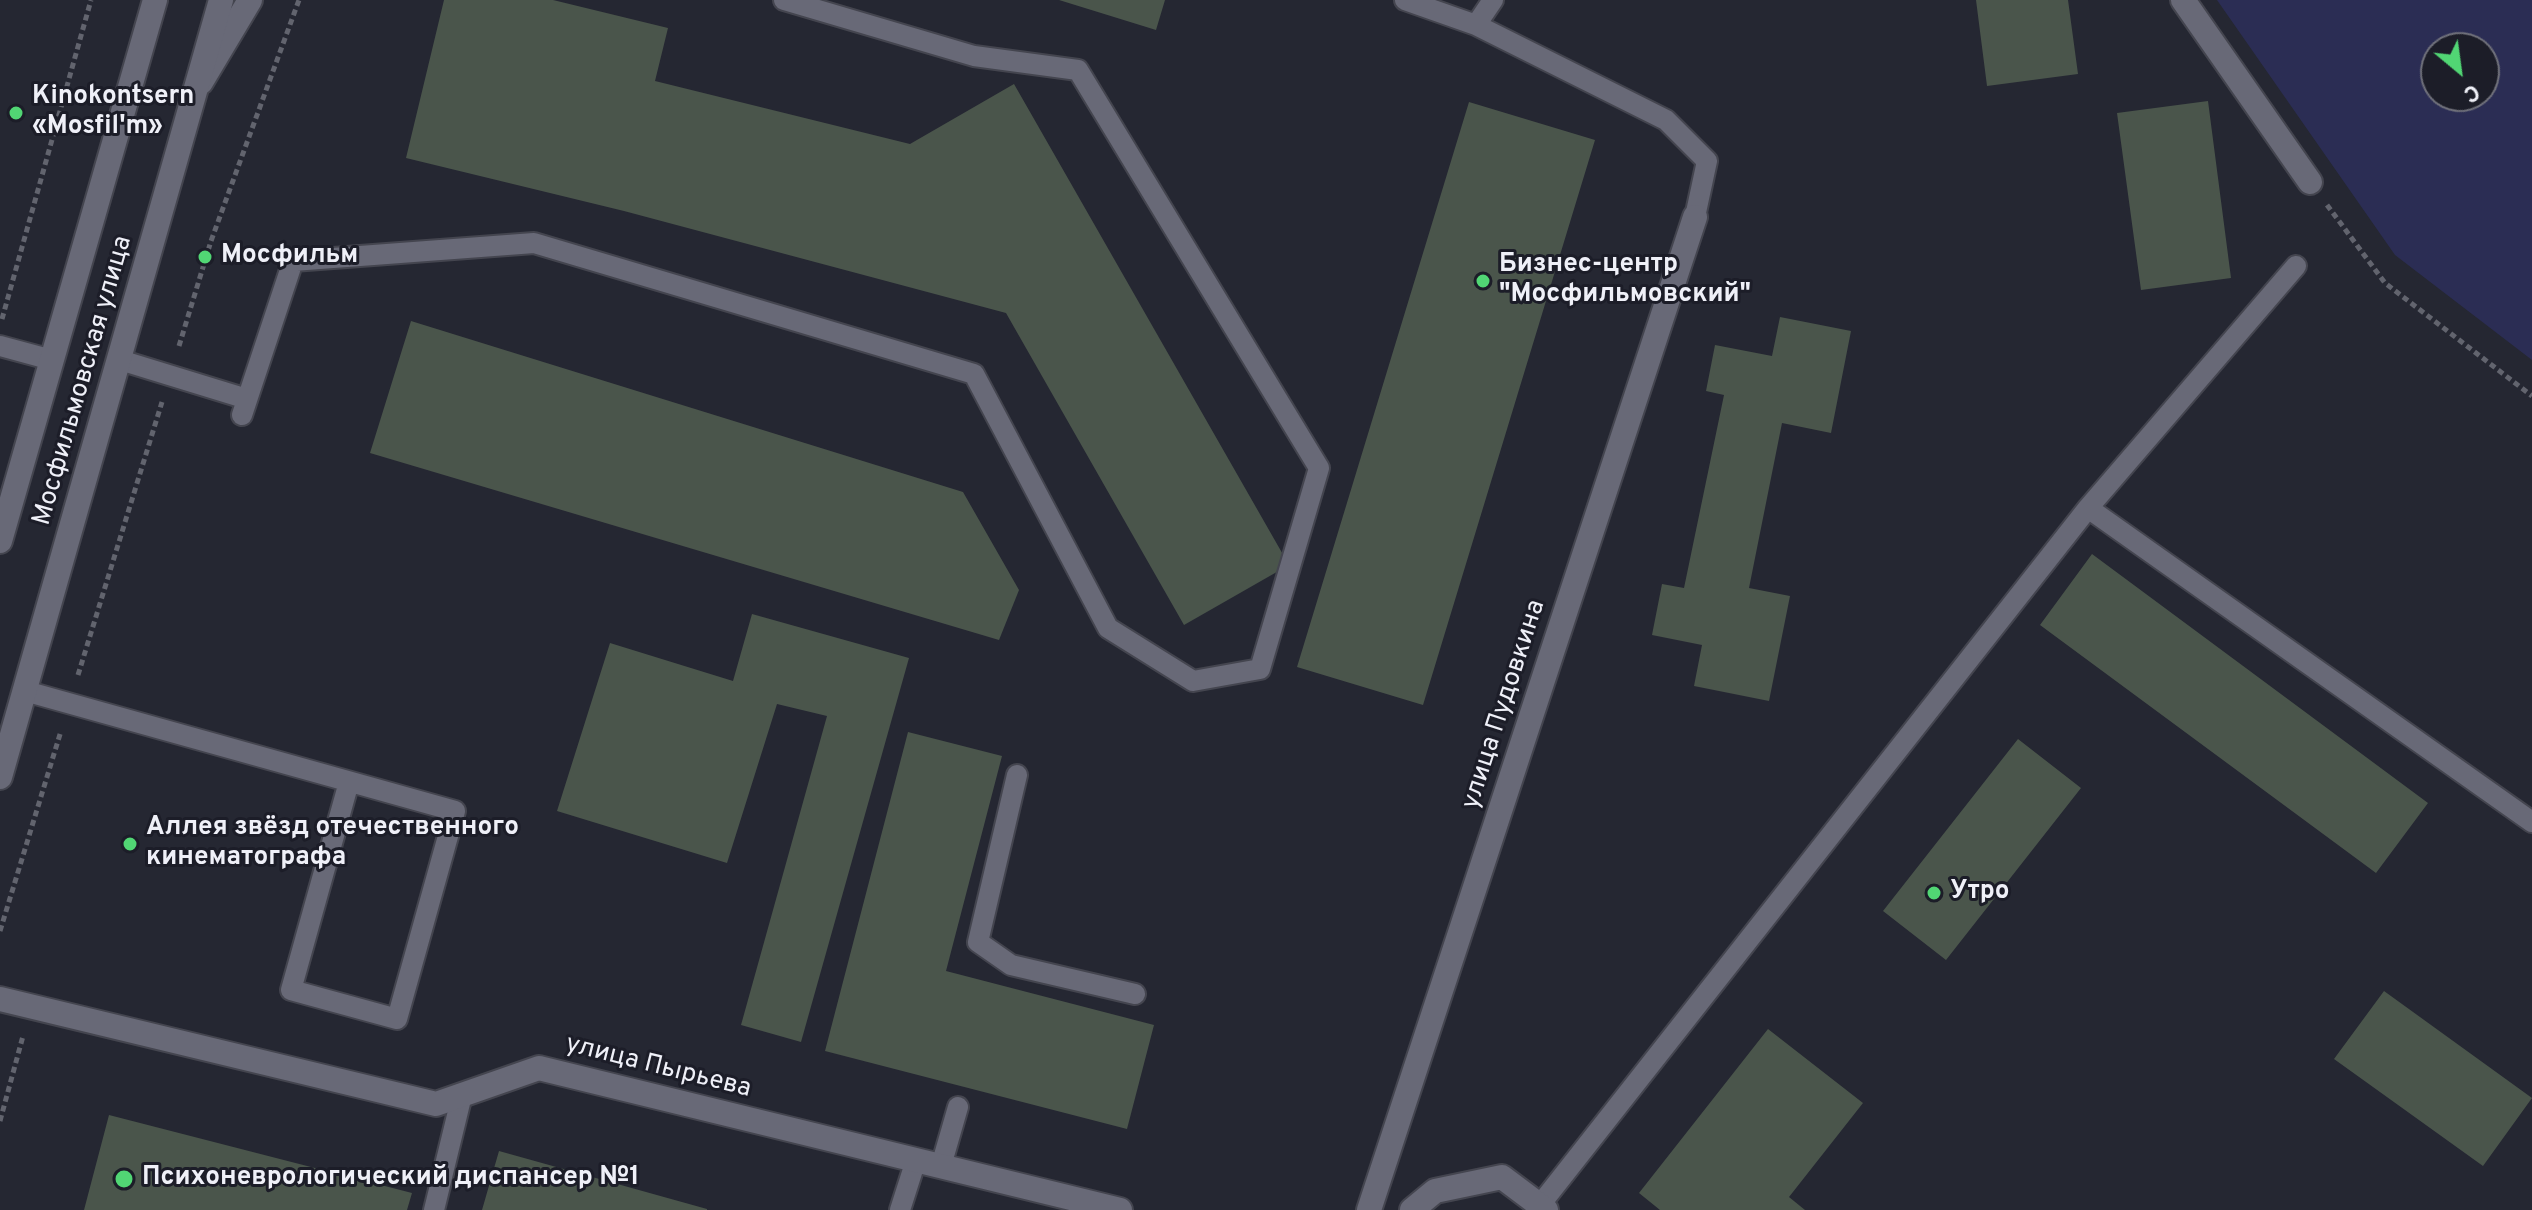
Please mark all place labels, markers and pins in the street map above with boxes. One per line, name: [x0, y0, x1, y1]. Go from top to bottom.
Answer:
place label: Kinokontsern «Mosfil'm»: [32, 82, 194, 144]
marker: Kinokontsern «Mosfil'm»: [7, 104, 25, 122]
place label: Мосфильм: [221, 241, 358, 273]
marker: Мосфильм: [196, 248, 214, 266]
place label: Бизнес-центр "Мосфильмовский": [1499, 250, 1751, 312]
marker: Бизнес-центр "Мосфильмовский": [1474, 272, 1492, 290]
place label: Аллея звёзд отечественного кинематографа: [146, 813, 519, 874]
marker: Аллея звёзд отечественного кинематографа: [121, 835, 139, 853]
place label: Утро: [1950, 877, 2010, 909]
marker: Утро: [1925, 884, 1943, 902]
place label: Психоневрологический диспансер №1: [142, 1163, 640, 1195]
marker: Психоневрологический диспансер №1: [113, 1168, 135, 1190]

